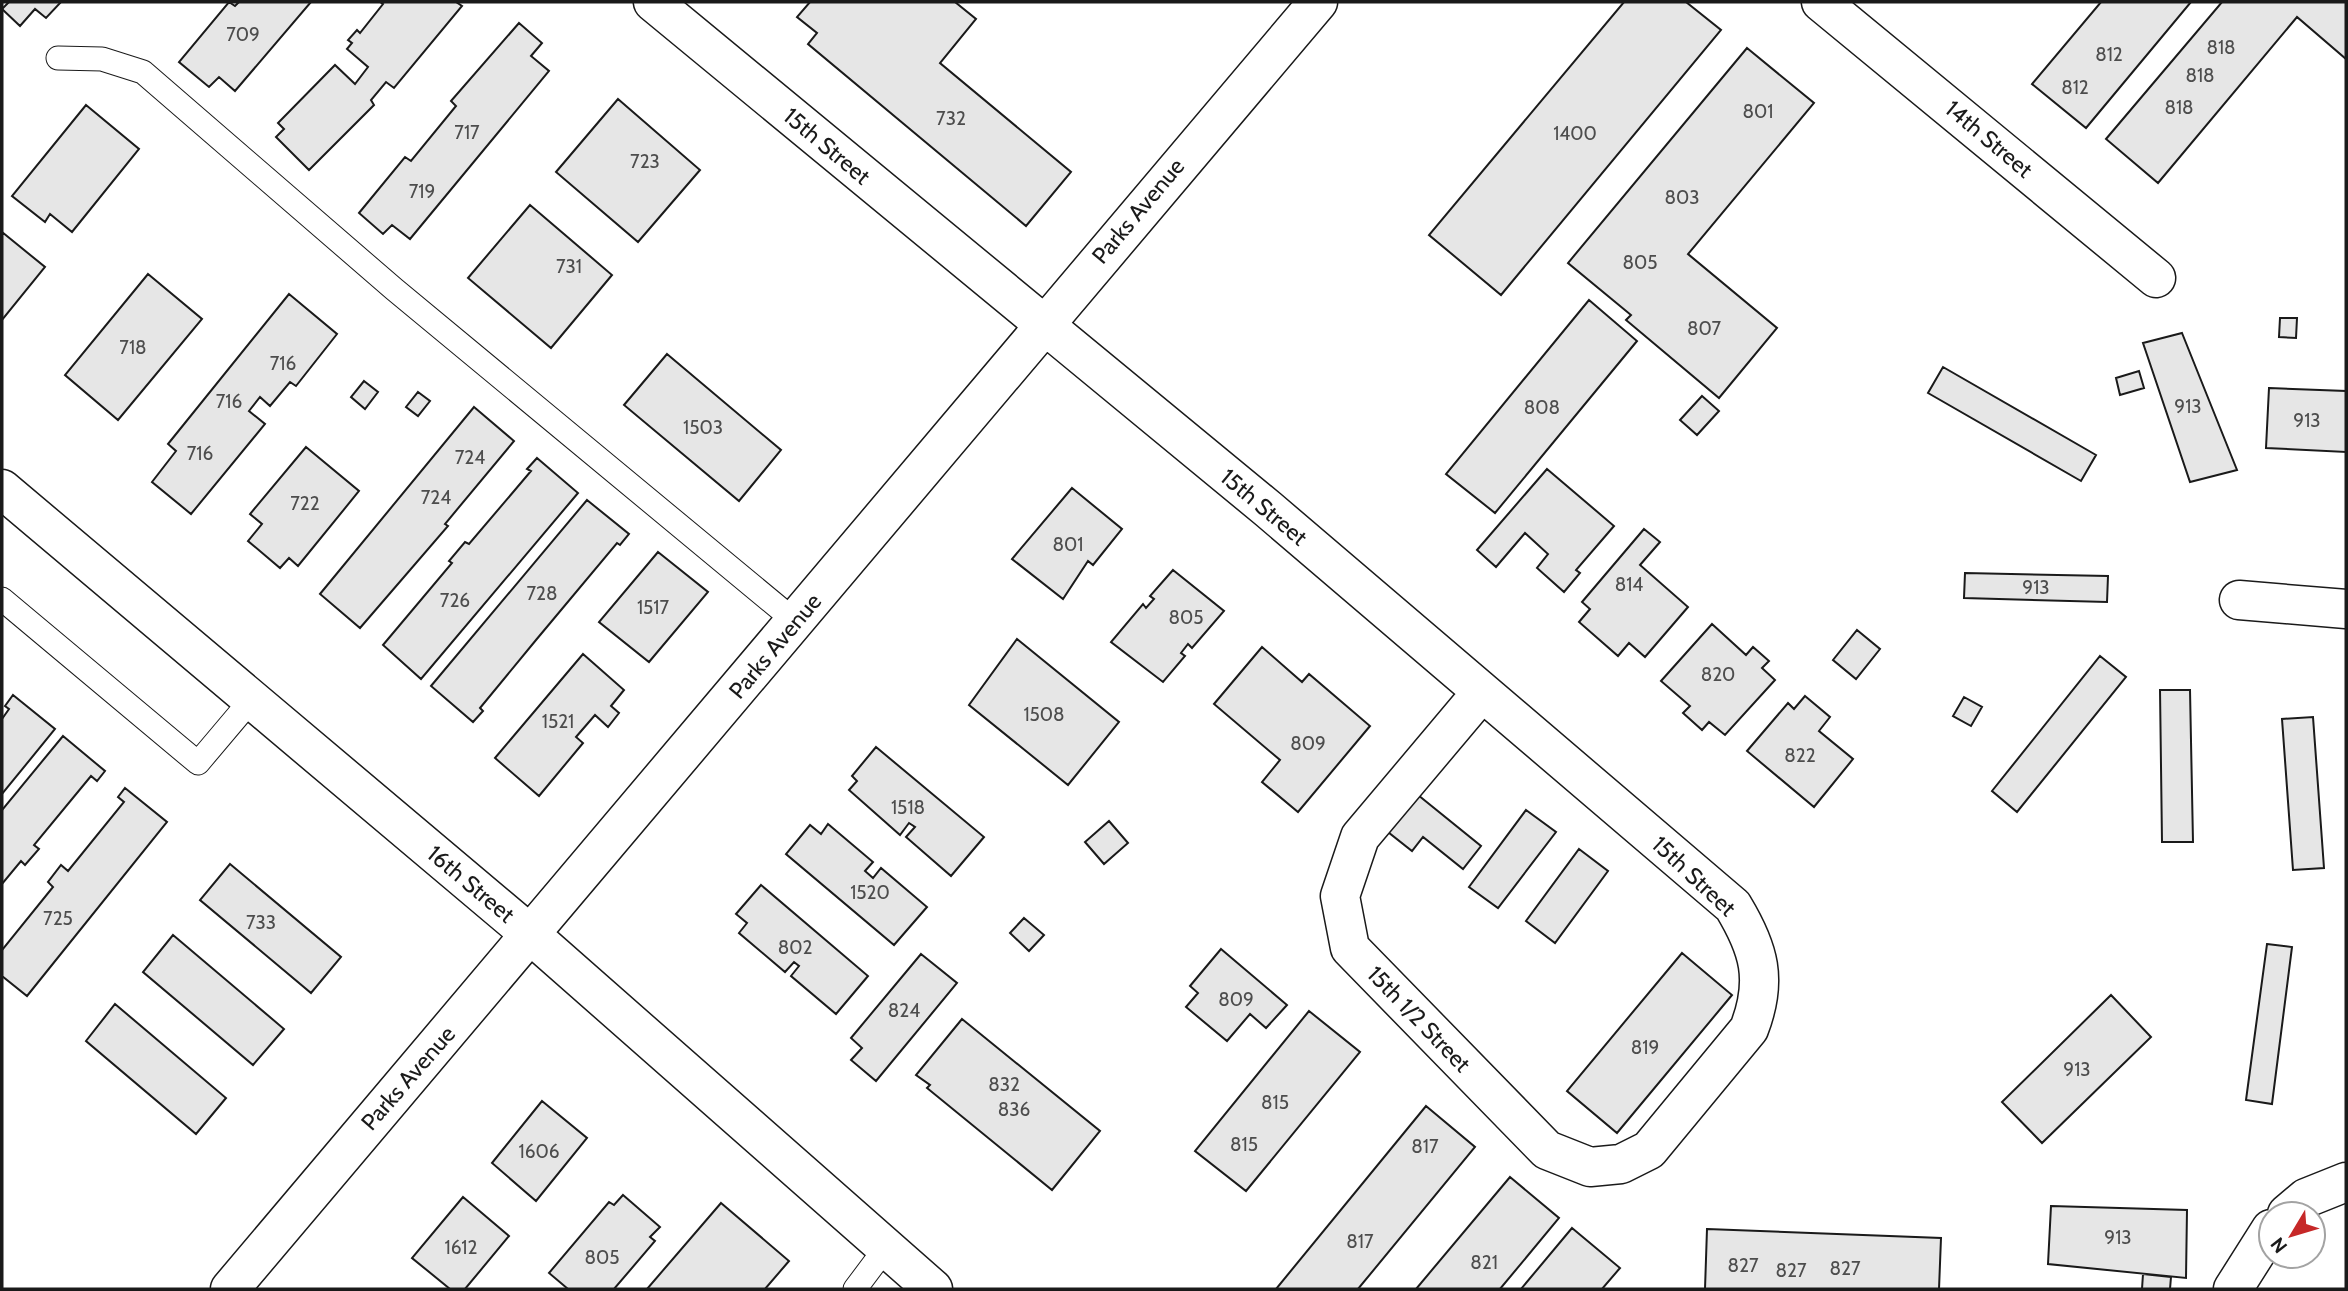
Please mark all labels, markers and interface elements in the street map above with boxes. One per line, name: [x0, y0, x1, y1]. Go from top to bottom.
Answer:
house number: 709: [226, 23, 260, 46]
house number: 818: [2206, 36, 2236, 59]
house number: 812: [2095, 43, 2123, 66]
house number: 818: [2185, 64, 2215, 87]
house number: 812: [2061, 76, 2089, 99]
street label: 14th Street: [1940, 94, 2039, 184]
house number: 818: [2164, 96, 2194, 119]
house number: 801: [1743, 100, 1773, 123]
street label: 15th Street: [778, 102, 876, 190]
house number: 732: [936, 107, 966, 130]
house number: 717: [454, 121, 480, 144]
house number: 1400: [1553, 122, 1597, 145]
house number: 723: [630, 150, 660, 173]
street label: Parks Avenue: [1086, 152, 1190, 269]
house number: 719: [409, 180, 435, 203]
house number: 803: [1664, 186, 1700, 209]
house number: 805: [1622, 251, 1658, 274]
house number: 731: [556, 255, 582, 278]
house number: 807: [1687, 317, 1722, 340]
house number: 718: [119, 336, 147, 359]
house number: 716: [270, 352, 296, 375]
house number: 716: [216, 390, 242, 413]
house number: 913: [2174, 395, 2202, 418]
house number: 808: [1524, 396, 1560, 419]
house number: 913: [2293, 409, 2321, 432]
house number: 1503: [683, 416, 723, 439]
house number: 716: [187, 442, 213, 465]
house number: 724: [455, 446, 485, 469]
street label: 15th Street: [1215, 463, 1313, 551]
house number: 724: [421, 486, 451, 509]
house number: 722: [290, 492, 320, 515]
house number: 801: [1053, 533, 1083, 556]
house number: 814: [1615, 573, 1643, 596]
house number: 913: [2022, 576, 2050, 599]
house number: 728: [526, 582, 558, 605]
street label: Parks Avenue: [723, 587, 827, 704]
house number: 726: [440, 589, 470, 612]
house number: 1517: [637, 596, 670, 619]
house number: 805: [1168, 606, 1204, 629]
house number: 820: [1701, 663, 1735, 686]
house number: 1508: [1023, 703, 1065, 726]
house number: 1521: [542, 710, 574, 733]
house number: 809: [1290, 732, 1326, 755]
house number: 822: [1784, 744, 1816, 767]
house number: 1518: [891, 796, 925, 819]
street label: 15th Street: [1646, 830, 1742, 922]
street label: 16th Street: [422, 840, 520, 929]
house number: 1520: [850, 881, 890, 904]
house number: 725: [43, 907, 73, 930]
house number: 733: [246, 911, 276, 934]
house number: 802: [778, 936, 812, 959]
street label: 15th 1/2 Street: [1361, 960, 1477, 1078]
house number: 809: [1218, 988, 1254, 1011]
house number: 824: [888, 999, 920, 1022]
street label: Parks Avenue: [355, 1020, 461, 1136]
house number: 819: [1631, 1036, 1659, 1059]
house number: 913: [2063, 1058, 2091, 1081]
house number: 832: [988, 1073, 1020, 1096]
house number: 815: [1261, 1091, 1289, 1114]
house number: 836: [998, 1098, 1030, 1121]
house number: 815: [1230, 1133, 1258, 1156]
house number: 817: [1411, 1135, 1439, 1158]
house number: 1606: [518, 1140, 560, 1163]
north arrow: [2257, 1200, 2327, 1270]
house number: 913: [2104, 1226, 2132, 1249]
house number: 817: [1346, 1230, 1374, 1253]
text: N: [2266, 1233, 2292, 1258]
house number: 1612: [445, 1236, 477, 1259]
house number: 805: [584, 1246, 620, 1269]
house number: 821: [1470, 1251, 1498, 1274]
house number: 827: [1727, 1254, 1759, 1277]
house number: 827: [1829, 1257, 1861, 1280]
house number: 827: [1775, 1259, 1807, 1282]

